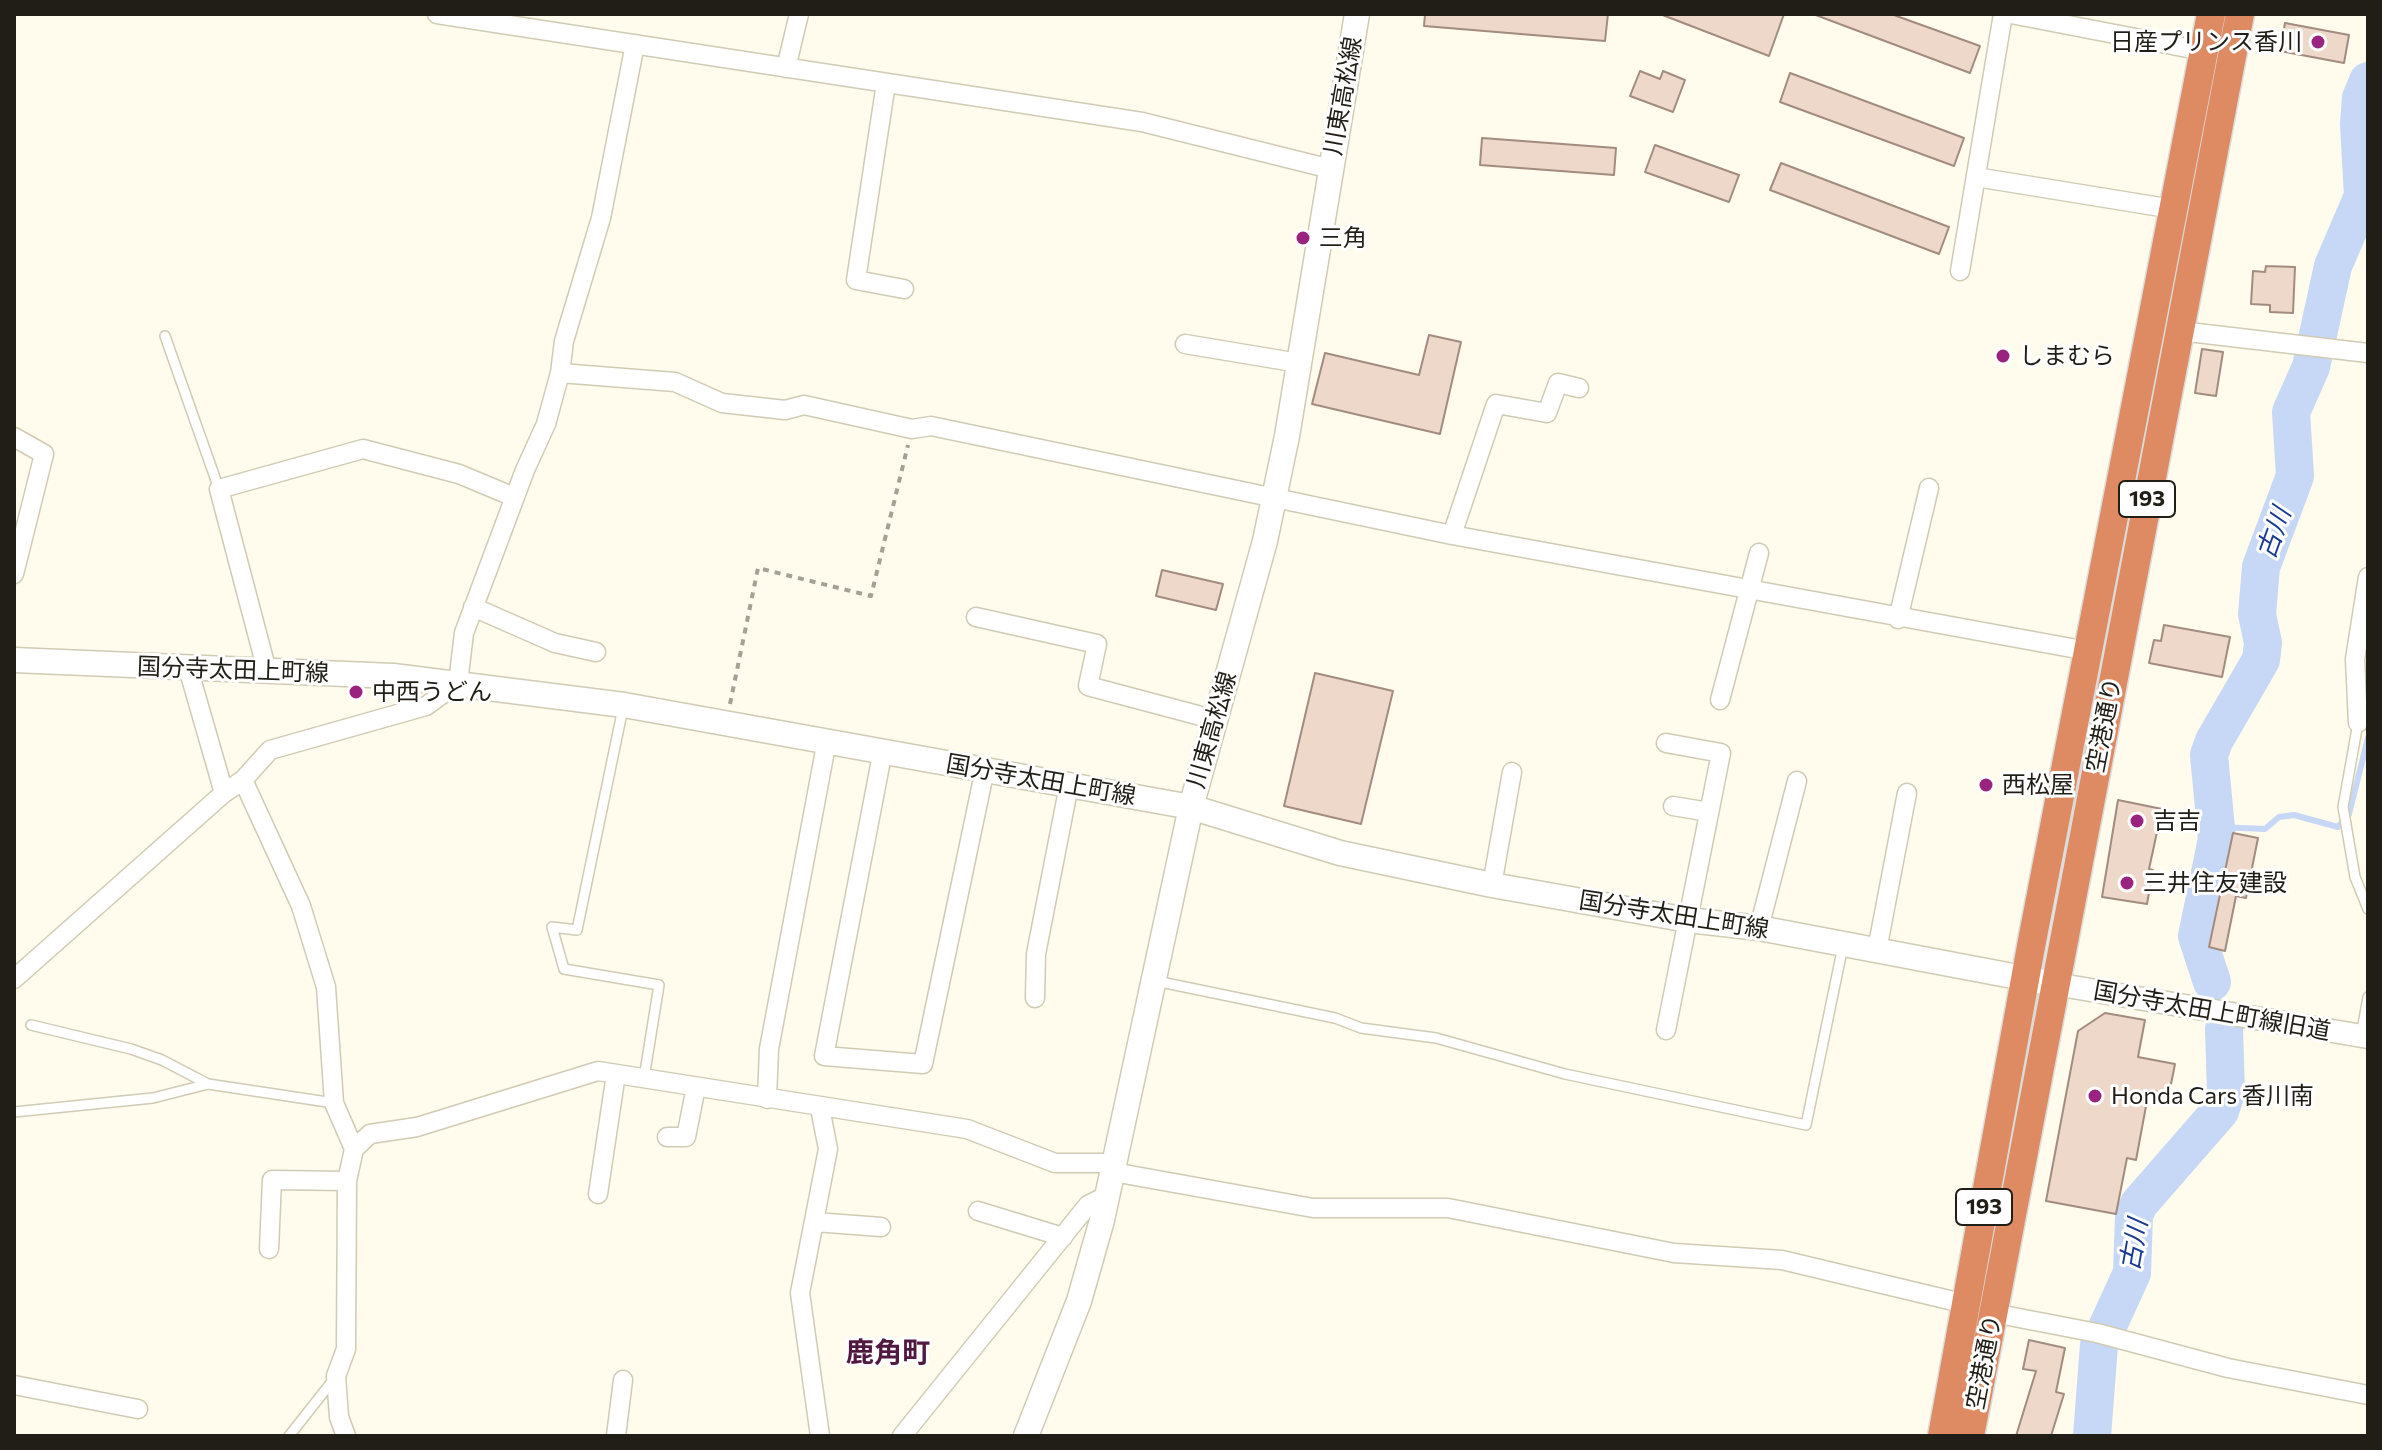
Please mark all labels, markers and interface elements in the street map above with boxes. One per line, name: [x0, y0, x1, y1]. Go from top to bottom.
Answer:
place label: 日産プリンス香川: [2110, 28, 2302, 56]
marker: 日産プリンス香川: [2309, 33, 2327, 51]
street label: 川東高松線: [1318, 34, 1368, 158]
place label: 三角: [1319, 224, 1367, 252]
marker: 三角: [1294, 229, 1312, 247]
place label: しまむら: [2019, 342, 2115, 370]
marker: しまむら: [1994, 347, 2012, 365]
road number: 193: [2119, 481, 2175, 517]
water label: 古川: [2250, 503, 2298, 563]
street label: 国分寺太田上町線: [137, 652, 329, 688]
street label: 川東高松線: [1182, 668, 1242, 792]
street label: 空港通り: [2081, 675, 2127, 775]
place label: 中西うどん: [372, 678, 492, 706]
marker: 中西うどん: [347, 683, 365, 701]
street label: 国分寺太田上町線: [944, 749, 1138, 811]
place label: 西松屋: [2002, 771, 2074, 799]
marker: 西松屋: [1977, 776, 1995, 794]
place label: 吉吉: [2153, 807, 2201, 835]
marker: 吉吉: [2128, 812, 2146, 830]
place label: 三井住友建設: [2143, 869, 2287, 897]
marker: 三井住友建設: [2118, 874, 2136, 892]
street label: 国分寺太田上町線: [1577, 886, 1771, 944]
street label: 国分寺太田上町線旧道: [2091, 976, 2333, 1046]
place label: Honda Cars 香川南: [2111, 1082, 2314, 1110]
marker: Honda Cars 香川南: [2086, 1087, 2104, 1105]
road number: 193: [1956, 1189, 2012, 1225]
water label: 古川: [2114, 1217, 2154, 1273]
street label: 空港通り: [1961, 1312, 2007, 1412]
district label: 鹿角町: [846, 1336, 930, 1370]

